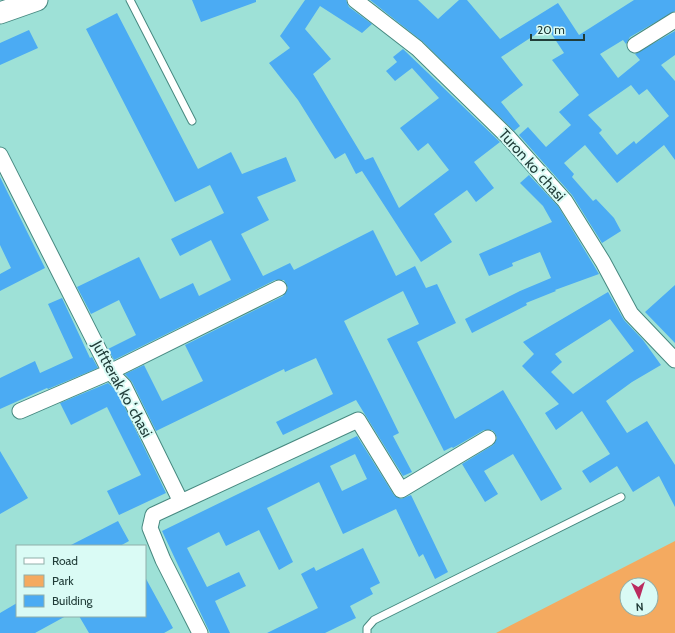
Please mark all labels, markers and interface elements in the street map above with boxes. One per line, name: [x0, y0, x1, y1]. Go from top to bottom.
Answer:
scale bar: [531, 16, 584, 42]
text: 20 m: [537, 22, 565, 37]
street label: Turon koʻchasi: [495, 125, 569, 205]
street label: Juftterak koʻchasi: [87, 337, 156, 441]
legend: [16, 545, 146, 617]
text: Road: [52, 553, 78, 568]
text: Park: [52, 573, 74, 588]
north arrow: [619, 577, 659, 617]
text: Building: [52, 593, 94, 608]
text: N: [635, 600, 644, 614]

